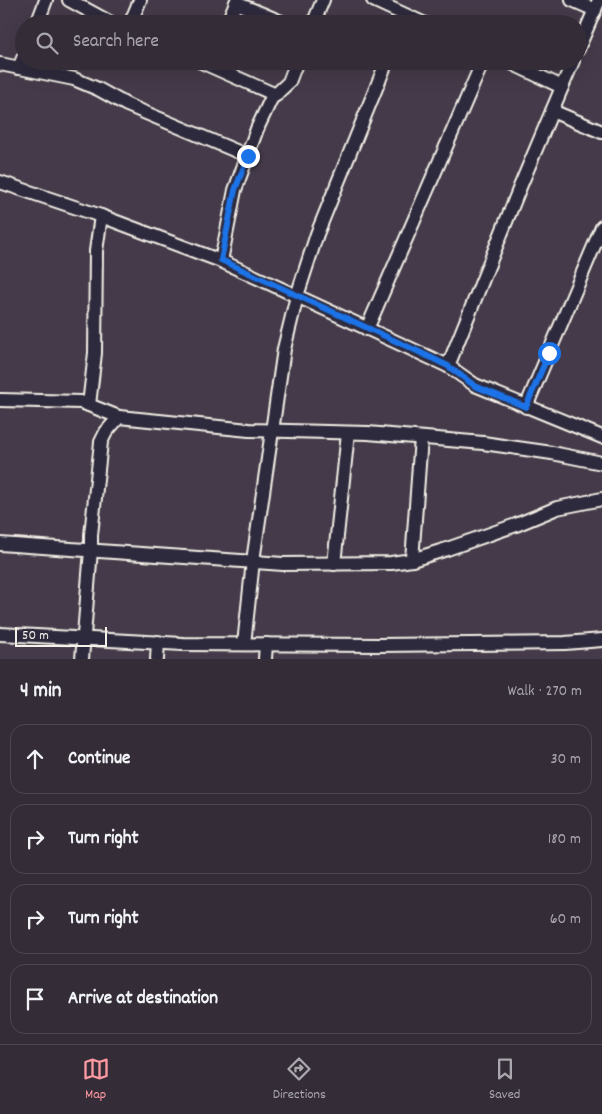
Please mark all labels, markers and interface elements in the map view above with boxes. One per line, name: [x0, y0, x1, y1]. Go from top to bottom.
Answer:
search box: [15, 15, 587, 70]
icon: search: [33, 29, 61, 57]
text: Search here: [73, 29, 159, 56]
route end: [237, 145, 260, 168]
route start: [538, 342, 561, 365]
scale bar: [15, 624, 108, 647]
text: 50 m: [22, 626, 49, 646]
text: 4 min: [20, 677, 62, 707]
text: Walk · 270 m: [507, 680, 582, 703]
icon: ahead: [21, 745, 49, 773]
text: Continue: [68, 746, 130, 773]
text: 30 m: [551, 748, 581, 771]
icon: right: [21, 825, 49, 853]
text: Turn right: [68, 826, 139, 853]
text: 180 m: [548, 828, 581, 851]
icon: right: [21, 905, 49, 933]
text: Turn right: [68, 906, 139, 933]
text: 60 m: [550, 908, 581, 931]
icon: arrive: [21, 985, 49, 1013]
text: Arrive at destination: [68, 986, 218, 1013]
tab: Map: [82, 1055, 110, 1105]
tab: Directions: [273, 1055, 326, 1105]
tab: Saved: [489, 1055, 520, 1105]

